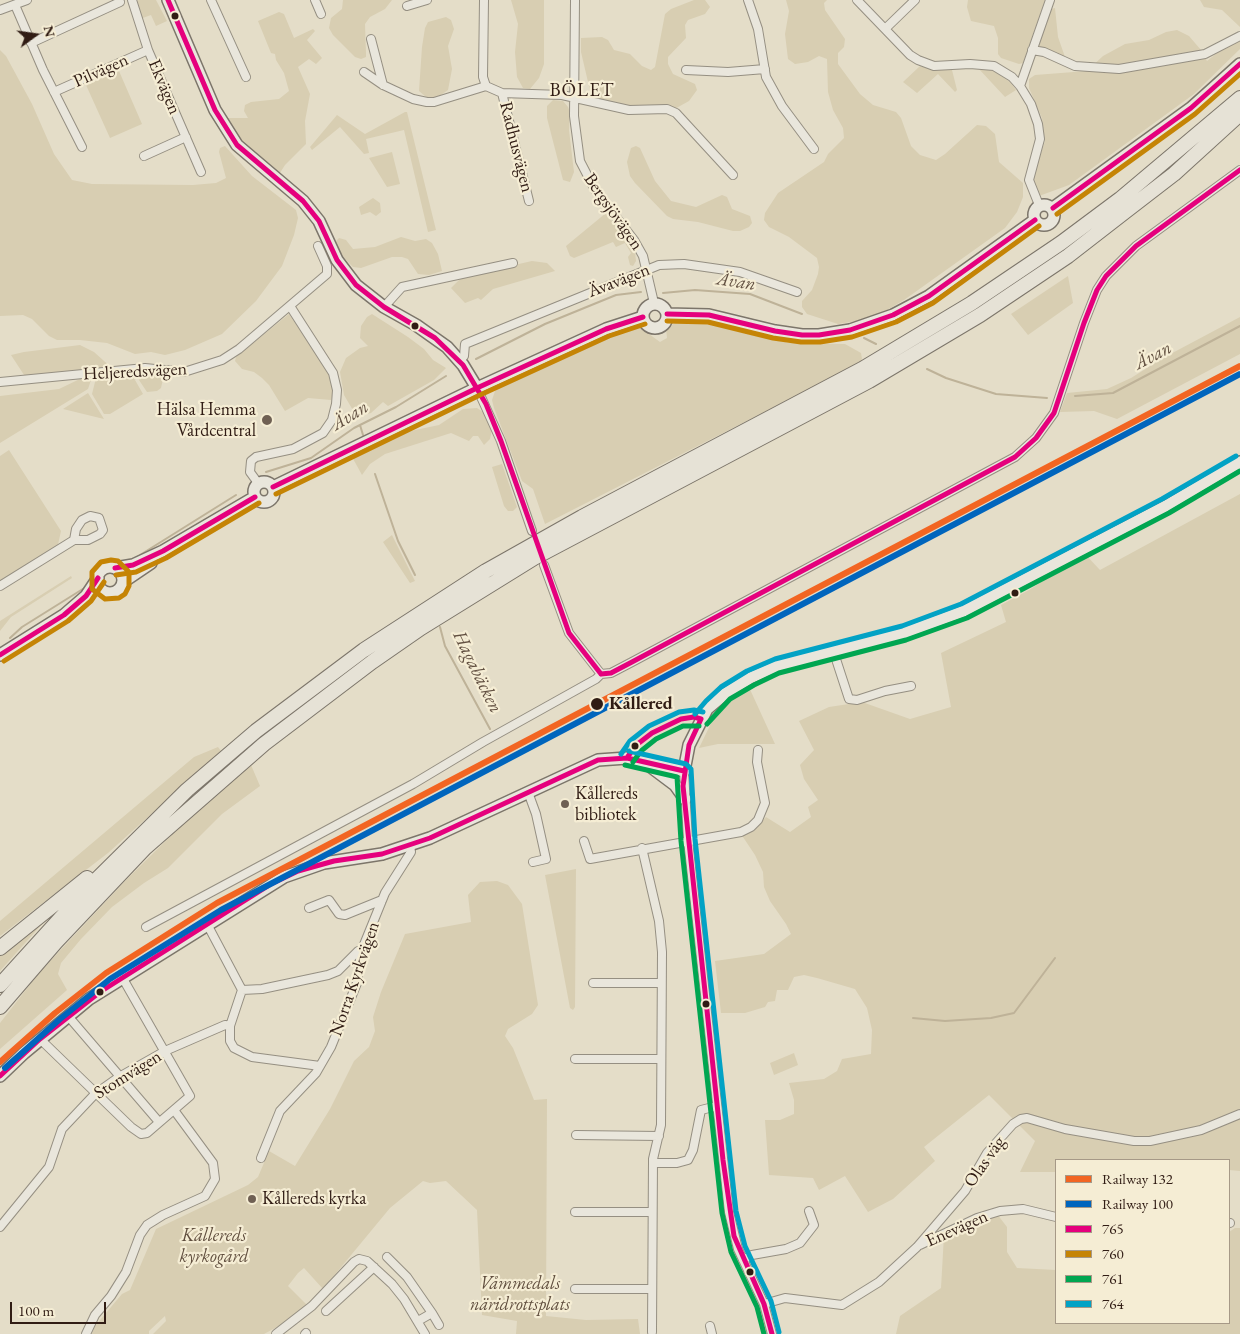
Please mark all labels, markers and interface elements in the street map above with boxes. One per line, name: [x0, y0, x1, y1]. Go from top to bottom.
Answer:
north arrow: [10, 10, 60, 60]
unlabelled marker: [170, 11, 180, 21]
text: N: [39, 24, 60, 39]
street label: Pilvägen: [70, 49, 132, 93]
street label: Ekvägen: [143, 56, 185, 118]
district label: BÖLET: [549, 80, 615, 102]
street label: Radhusvägen: [494, 99, 538, 195]
street label: Bergsjövägen: [579, 169, 647, 255]
street label: Ävavägen: [585, 259, 653, 303]
water label: Ävan: [715, 268, 757, 296]
unlabelled marker: [410, 321, 420, 331]
water label: Ävan: [1130, 337, 1176, 375]
street label: Heljeredsvägen: [83, 358, 187, 386]
water label: Ävan: [327, 396, 373, 436]
place label: Hälsa Hemma Vårdcentral: [157, 399, 256, 442]
marker: Hälsa Hemma Vårdcentral: [260, 413, 274, 427]
unlabelled marker: [1010, 588, 1020, 598]
water label: Hagabäcken: [447, 627, 507, 717]
place label: Kållered: [609, 693, 673, 715]
marker: Kållered: [589, 696, 605, 712]
unlabelled marker: [630, 741, 640, 751]
place label: Kållereds bibliotek: [575, 783, 638, 826]
marker: Kållereds bibliotek: [559, 798, 571, 810]
street label: Norra Kyrkvägen: [325, 919, 385, 1039]
unlabelled marker: [95, 987, 105, 997]
unlabelled marker: [701, 999, 711, 1009]
street label: Stomvägen: [90, 1046, 166, 1104]
street label: Olas väg: [960, 1132, 1010, 1192]
legend: [1055, 1159, 1230, 1324]
text: Railway 132: [1102, 1169, 1173, 1188]
place label: Kållereds kyrka: [262, 1188, 366, 1210]
marker: Kållereds kyrka: [246, 1193, 258, 1205]
text: Railway 100: [1102, 1194, 1173, 1213]
street label: Enevägen: [923, 1206, 991, 1252]
text: 765: [1102, 1219, 1124, 1238]
park label: Kållereds kyrkogård: [179, 1225, 249, 1268]
text: 760: [1102, 1244, 1124, 1263]
unlabelled marker: [745, 1267, 755, 1277]
text: 761: [1102, 1269, 1124, 1288]
park label: Våmmedals näridrottsplats: [470, 1273, 570, 1316]
scale bar: [12, 1292, 109, 1324]
text: 764: [1102, 1294, 1124, 1313]
text: 100 m: [18, 1301, 54, 1320]

